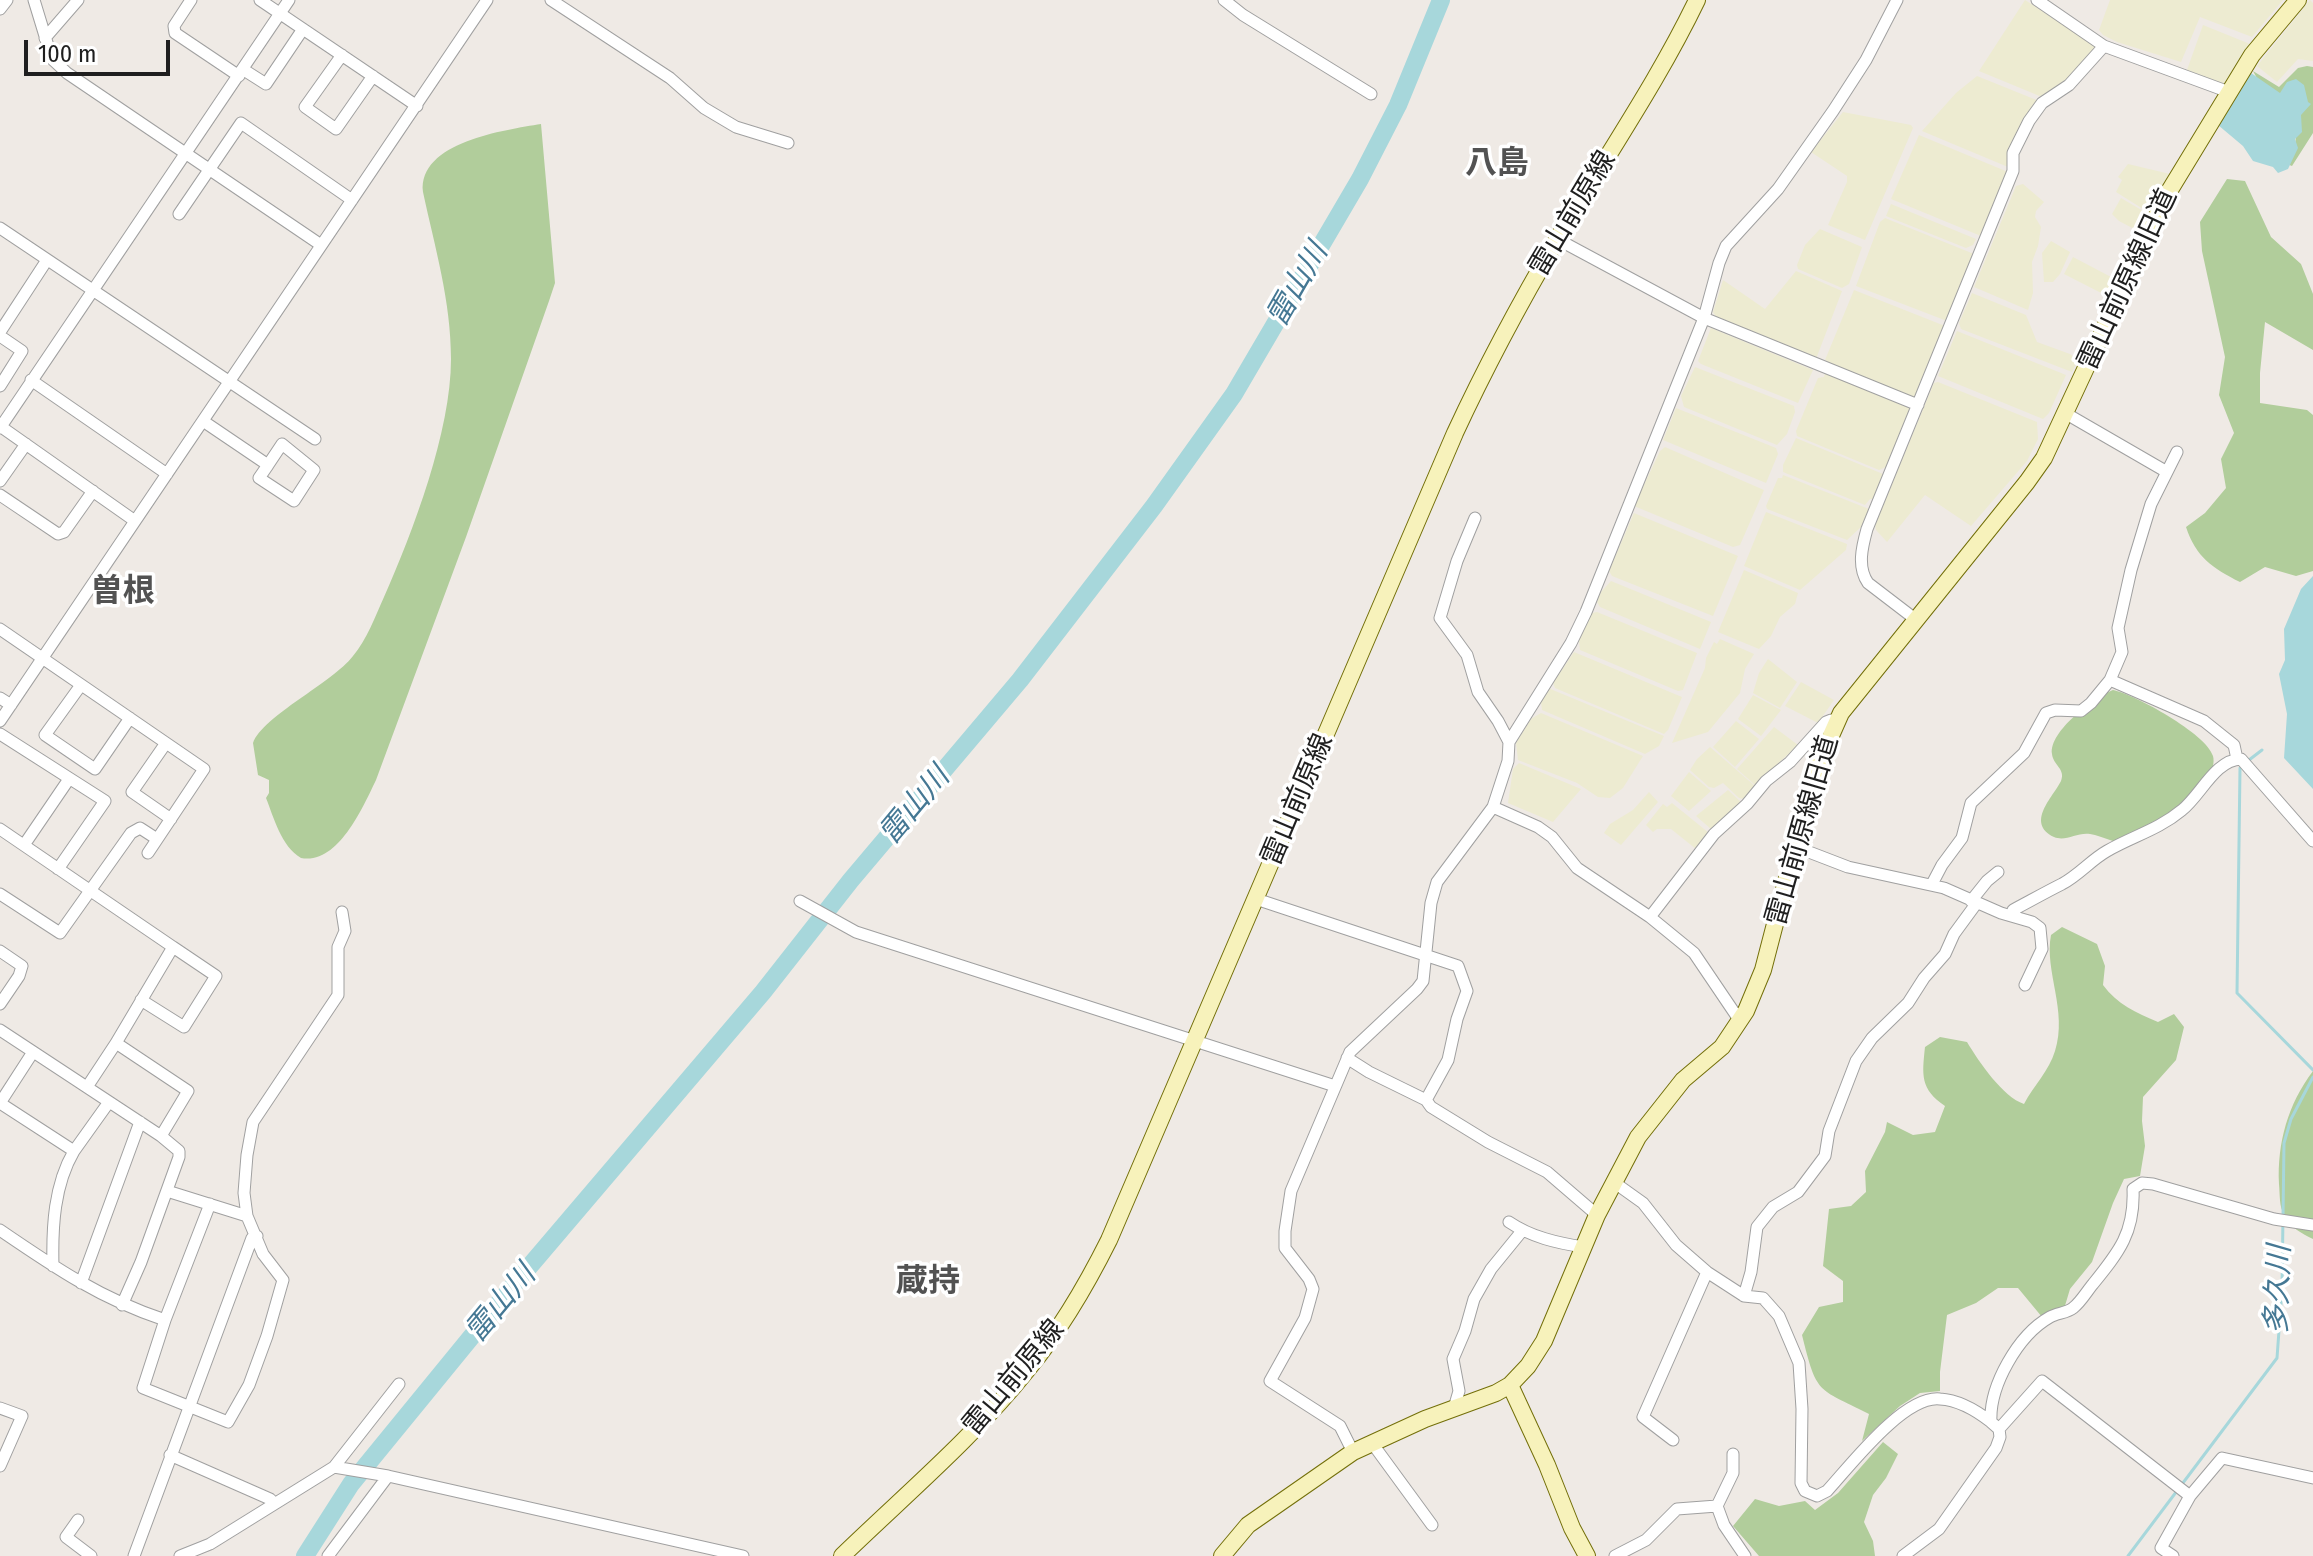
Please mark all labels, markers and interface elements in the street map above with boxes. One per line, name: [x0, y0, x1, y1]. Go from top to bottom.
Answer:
scale bar: [28, 24, 174, 74]
text: 100 m: [38, 40, 96, 68]
district label: 八島: [1465, 145, 1529, 183]
street label: 雷山前原線: [1523, 145, 1623, 283]
street label: 雷山前原線旧道: [2071, 184, 2185, 376]
water label: 雷山川: [1260, 237, 1336, 333]
district label: 曽根: [91, 573, 155, 611]
street label: 雷山前原線: [1255, 729, 1341, 871]
street label: 雷山前原線旧道: [1760, 732, 1846, 930]
water label: 雷山川: [872, 760, 958, 852]
water label: 多久川: [2259, 1244, 2299, 1336]
water label: 雷山川: [458, 1258, 544, 1350]
district label: 蔵持: [896, 1263, 960, 1301]
street label: 雷山前原線: [956, 1314, 1072, 1442]

